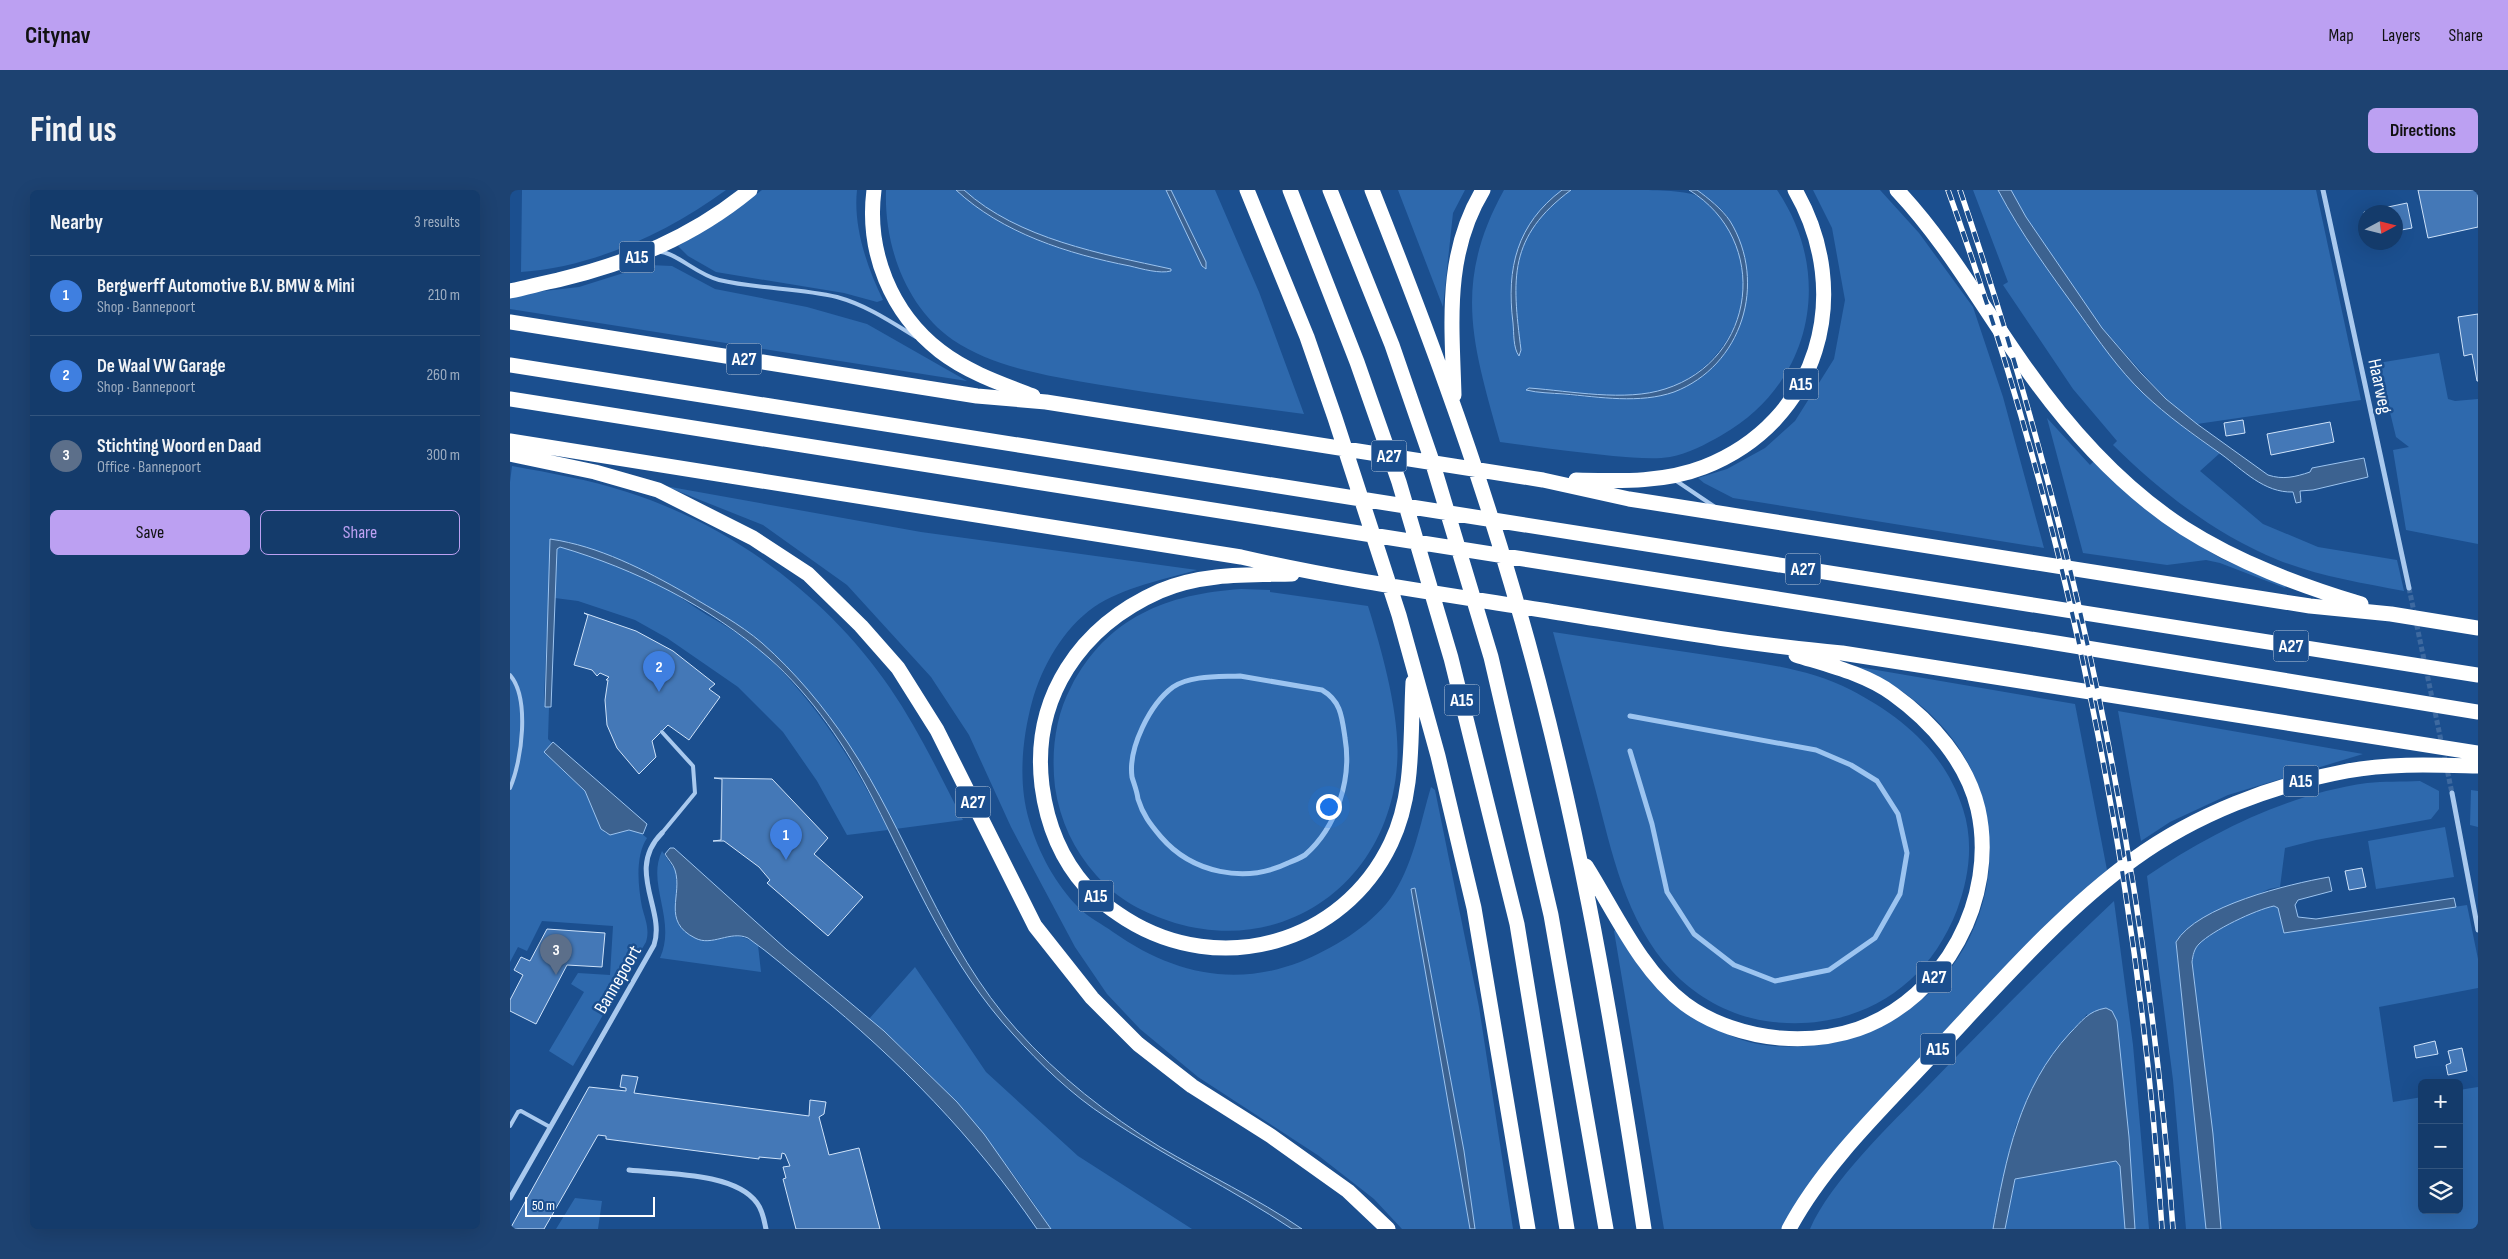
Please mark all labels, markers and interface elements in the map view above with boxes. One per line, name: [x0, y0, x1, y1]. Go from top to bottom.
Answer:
text: Citynav: [25, 21, 91, 50]
text: Map: [2329, 25, 2354, 46]
text: Layers: [2382, 25, 2421, 46]
text: Share: [2449, 25, 2483, 46]
button: Directions: [2368, 108, 2478, 153]
text: Find us: [30, 109, 117, 152]
north arrow: [2358, 205, 2403, 250]
text: Nearby: [50, 210, 103, 235]
text: 3 results: [414, 213, 460, 232]
road number: A15: [620, 242, 654, 272]
text: Bergwerff Automotive B.V. BMW & Mini: [97, 275, 355, 298]
text: 1: [63, 286, 69, 305]
text: 210 m: [428, 286, 460, 305]
text: Shop · Bannepoort: [97, 298, 195, 317]
road number: A27: [726, 343, 762, 374]
text: De Waal VW Garage: [97, 355, 226, 378]
street label: Haarweg: [2362, 357, 2397, 416]
text: 2: [62, 366, 70, 385]
text: 260 m: [426, 366, 460, 385]
road number: A15: [1784, 368, 1818, 400]
text: Shop · Bannepoort: [97, 378, 195, 397]
text: Stichting Woord en Daad: [97, 435, 261, 458]
road number: A27: [1372, 440, 1406, 472]
text: 3: [62, 446, 70, 465]
text: 300 m: [426, 446, 460, 465]
text: Office · Bannepoort: [97, 458, 201, 477]
button: Save: [50, 510, 250, 555]
button: Share: [260, 510, 460, 555]
road number: A27: [1786, 554, 1820, 584]
road number: A27: [2274, 631, 2308, 662]
pin: 2: [643, 651, 675, 692]
road number: A15: [1444, 684, 1480, 716]
road number: A15: [2284, 766, 2318, 796]
road number: A27: [956, 786, 990, 818]
your location: [1316, 794, 1342, 820]
pin: 1: [770, 819, 802, 860]
road number: A15: [1078, 880, 1114, 911]
pin: 3: [540, 934, 572, 975]
street label: Bannepoort: [590, 941, 647, 1018]
road number: A27: [1916, 962, 1952, 992]
road number: A15: [1920, 1034, 1956, 1064]
map controls: [2418, 1079, 2463, 1214]
button: +: [2418, 1079, 2463, 1124]
button: −: [2418, 1124, 2463, 1169]
button: layers: [2418, 1169, 2463, 1214]
scale bar: [525, 1194, 655, 1217]
text: 50 m: [532, 1197, 555, 1214]

